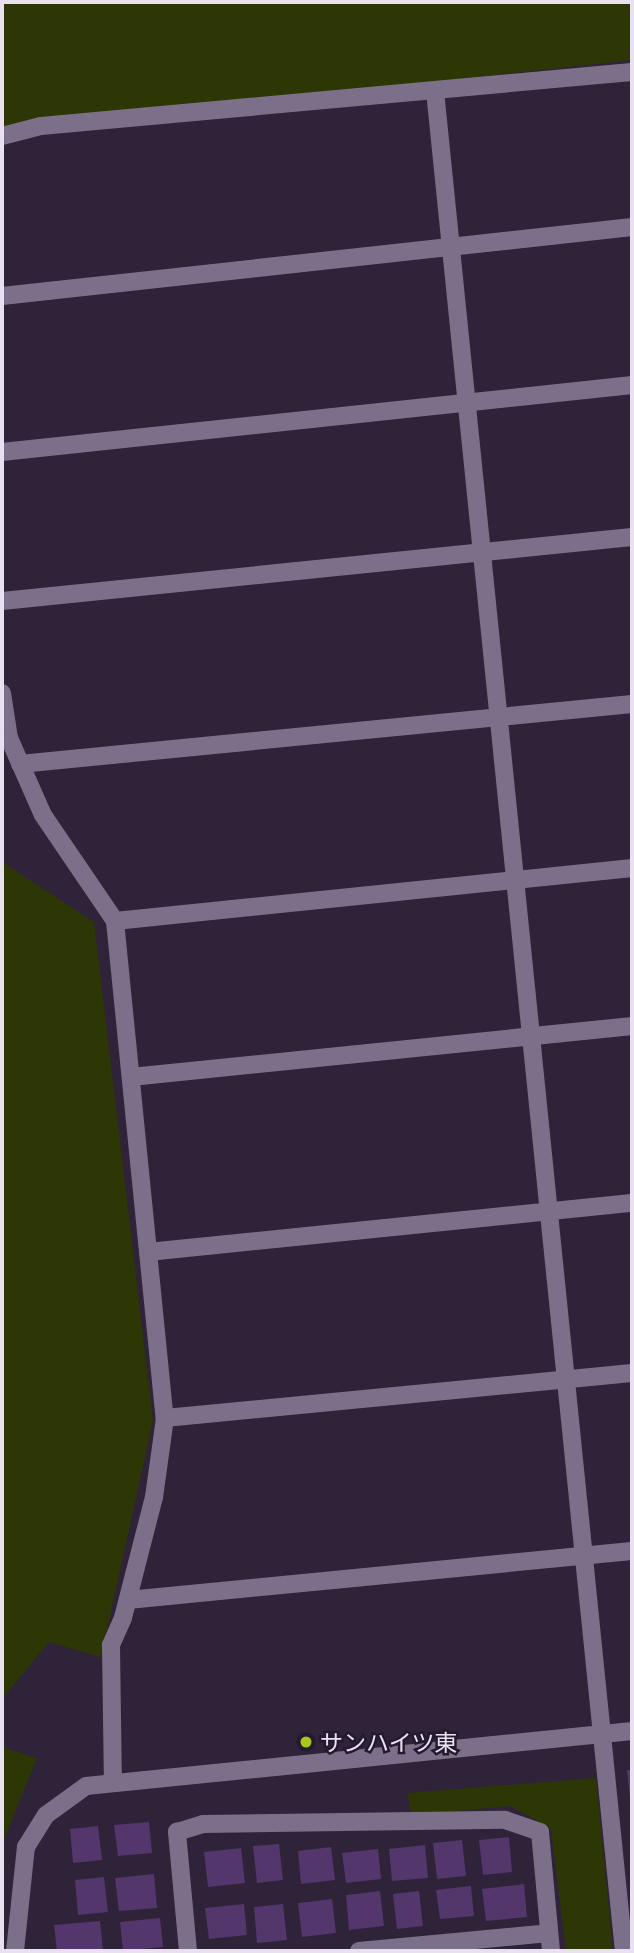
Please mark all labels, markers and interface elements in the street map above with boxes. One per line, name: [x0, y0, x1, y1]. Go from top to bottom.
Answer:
place label: サンハイツ東: [320, 1728, 458, 1756]
marker: サンハイツ東: [298, 1734, 314, 1750]

